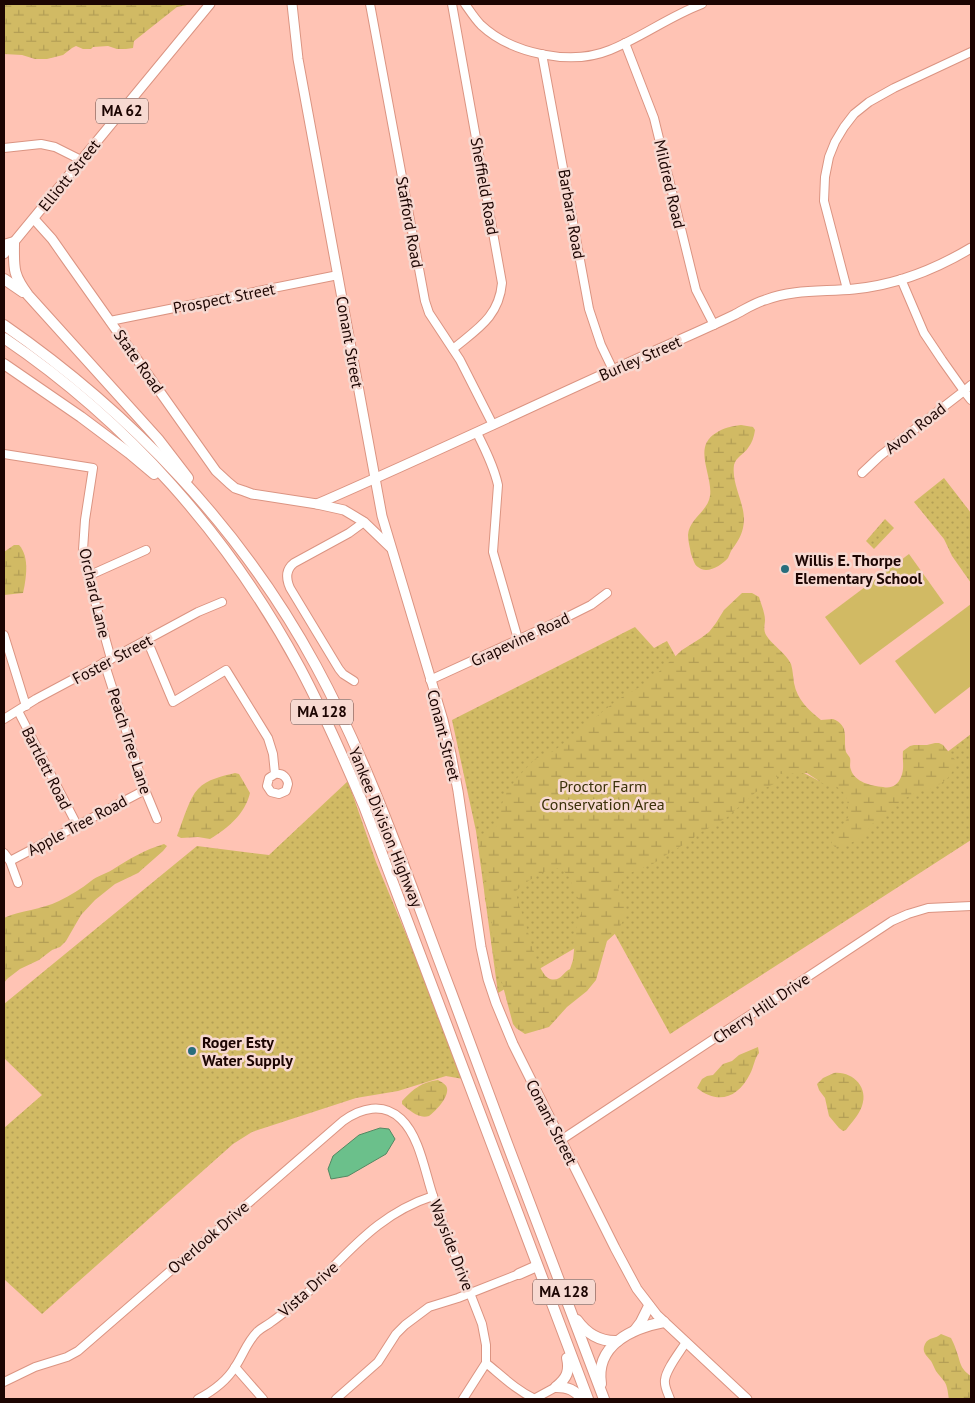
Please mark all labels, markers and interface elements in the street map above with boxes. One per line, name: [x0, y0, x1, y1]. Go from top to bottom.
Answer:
road number: MA 62: [96, 98, 148, 124]
street label: Elliott Street: [34, 135, 104, 215]
street label: Sheffield Road: [467, 136, 503, 236]
street label: Mildred Road: [650, 138, 690, 230]
street label: Barbara Road: [554, 168, 590, 260]
street label: Stafford Road: [392, 175, 428, 269]
street label: Prospect Street: [171, 278, 277, 318]
street label: Conant Street: [332, 294, 368, 390]
street label: State Road: [110, 325, 168, 397]
street label: Burley Street: [596, 331, 685, 385]
street label: Avon Road: [881, 398, 949, 458]
street label: Orchard Lane: [75, 546, 115, 640]
place label: Willis E. Thorpe Elementary School: [795, 550, 922, 588]
marker: Willis E. Thorpe Elementary School: [779, 563, 791, 575]
street label: Grapevine Road: [467, 607, 573, 671]
street label: Foster Street: [69, 629, 156, 688]
street label: Peach Tree Lane: [104, 686, 156, 796]
street label: Conant Street: [423, 687, 465, 783]
road number: MA 128: [291, 700, 353, 724]
street label: Bartlett Road: [18, 723, 76, 813]
street label: Yankee Division Highway: [345, 744, 428, 911]
park label: Proctor Farm Conservation Area: [541, 776, 665, 814]
street label: Apple Tree Road: [24, 790, 130, 860]
street label: Cherry Hill Drive: [709, 968, 813, 1048]
place label: Roger Esty Water Supply: [202, 1032, 293, 1070]
marker: Roger Esty Water Supply: [186, 1045, 198, 1057]
street label: Conant Street: [522, 1076, 582, 1169]
street label: Overlook Drive: [163, 1196, 253, 1278]
street label: Wayside Drive: [425, 1197, 479, 1293]
street label: Vista Drive: [273, 1257, 342, 1322]
road number: MA 128: [533, 1280, 595, 1304]

